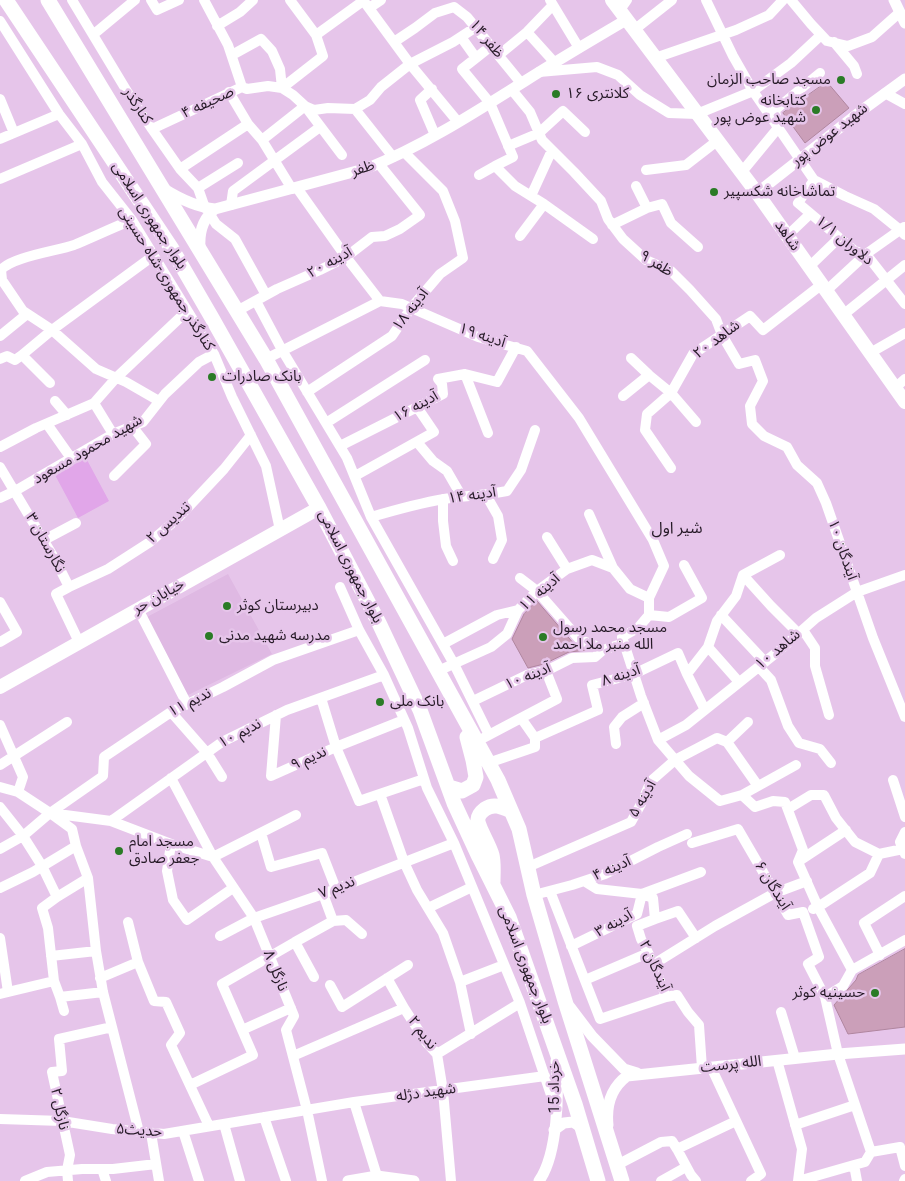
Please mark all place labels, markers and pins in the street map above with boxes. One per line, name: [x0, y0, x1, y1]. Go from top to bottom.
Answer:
place label: مسجد صاحب الزمان: [707, 71, 831, 89]
marker: مسجد صاحب الزمان: [835, 74, 847, 86]
place label: کلانتری ۱۶: [566, 85, 629, 103]
marker: کلانتری ۱۶: [550, 88, 562, 100]
place label: کتابخانه شهید عوض پور: [714, 92, 806, 127]
marker: کتابخانه شهید عوض پور: [810, 104, 822, 116]
place label: تماشاخانه شکسپیر: [724, 183, 835, 201]
marker: تماشاخانه شکسپیر: [708, 186, 720, 198]
place label: بانک صادرات: [222, 368, 301, 386]
marker: بانک صادرات: [206, 371, 218, 383]
place label: دبیرستان کوثر: [237, 597, 319, 615]
marker: دبیرستان کوثر: [221, 600, 233, 612]
place label: مسجد محمد رسول الله منبر ملا احمد: [553, 619, 667, 654]
place label: مدرسه شهید مدنی: [219, 627, 330, 645]
marker: مدرسه شهید مدنی: [203, 630, 215, 642]
marker: مسجد محمد رسول الله منبر ملا احمد: [537, 631, 549, 643]
place label: بانک ملی: [390, 693, 444, 711]
marker: بانک ملی: [374, 696, 386, 708]
place label: مسجد امام جعفر صادق: [129, 833, 199, 868]
marker: مسجد امام جعفر صادق: [113, 845, 125, 857]
place label: حسینیه کوثر: [792, 984, 865, 1002]
marker: حسینیه کوثر: [869, 987, 881, 999]

